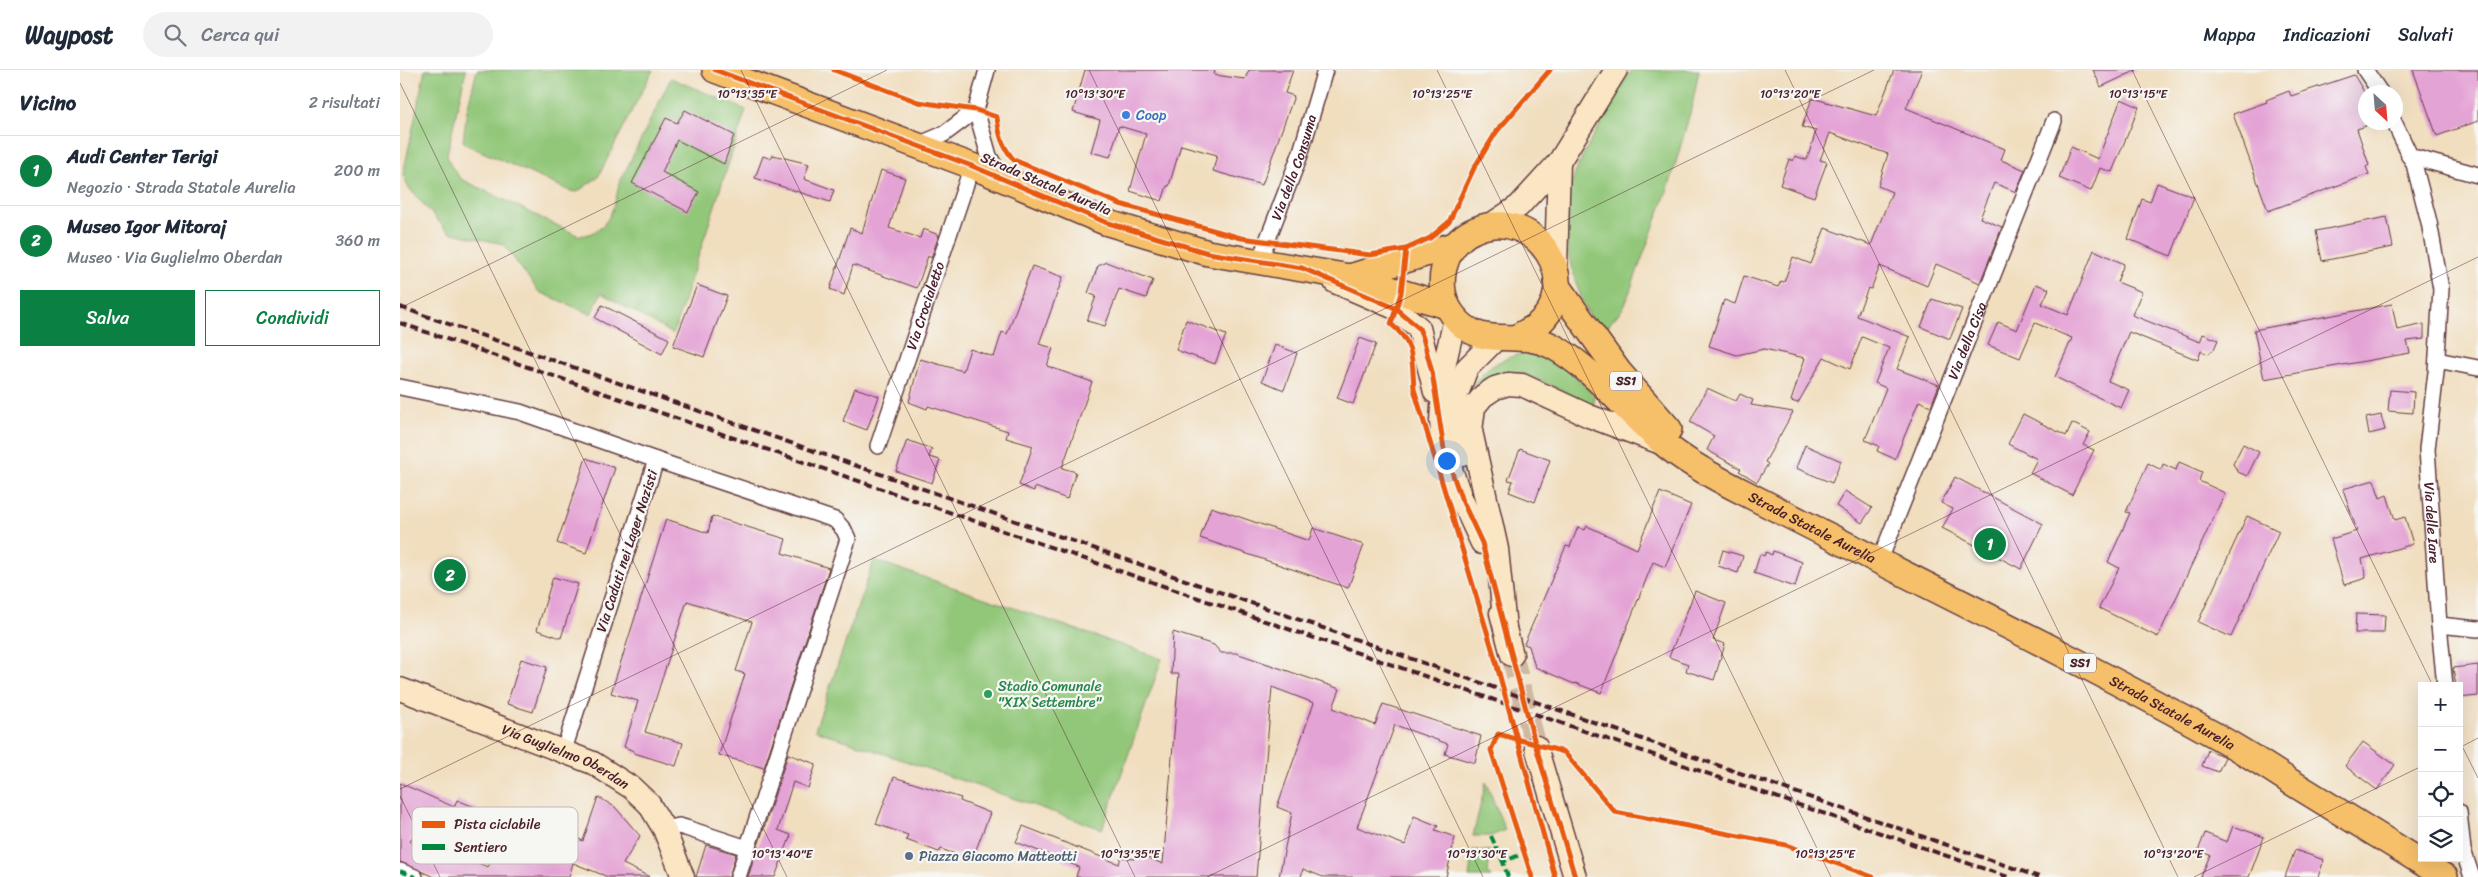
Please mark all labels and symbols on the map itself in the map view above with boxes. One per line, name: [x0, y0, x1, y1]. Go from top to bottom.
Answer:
text: 10°13'35"E: [717, 83, 778, 105]
text: 10°13'30"E: [1065, 83, 1126, 105]
text: 10°13'25"E: [1412, 83, 1473, 105]
text: 10°13'20"E: [1760, 83, 1821, 105]
text: 10°13'15"E: [2109, 83, 2168, 105]
north arrow: [2358, 85, 2403, 130]
place label: Coop: [1136, 103, 1167, 128]
marker: Coop: [1120, 109, 1132, 121]
street label: Via della Consuma: [1264, 111, 1324, 224]
street label: Strada Statale Aurelia: [977, 145, 1115, 223]
street label: Via Crocialetto: [899, 258, 952, 353]
street label: Via della Cisa: [1940, 298, 1994, 383]
road number: SS1: [1610, 372, 1642, 391]
your location: [1434, 448, 1460, 474]
street label: Via Caduti nei Lager Nazisti: [589, 465, 665, 635]
street label: Via delle Iare: [2417, 481, 2447, 564]
street label: Strada Statale Aurelia: [1744, 484, 1880, 570]
pin: 1: [1974, 525, 2006, 563]
pin: 2: [434, 556, 466, 594]
road number: SS1: [2064, 654, 2096, 672]
street label: Strada Statale Aurelia: [2105, 668, 2240, 757]
place label: Stadio Comunale "XIX Settembre": [998, 674, 1103, 715]
marker: Stadio Comunale "XIX Settembre": [982, 688, 994, 700]
street label: Via Guglielmo Oberdan: [498, 717, 635, 796]
legend: [412, 807, 578, 864]
text: Pista ciclabile: [454, 812, 541, 837]
text: Sentiero: [454, 835, 507, 860]
text: 10°13'40"E: [752, 843, 814, 865]
text: 10°13'35"E: [1100, 843, 1161, 865]
text: 10°13'30"E: [1447, 843, 1508, 865]
text: 10°13'25"E: [1795, 843, 1856, 865]
text: 10°13'20"E: [2143, 843, 2204, 865]
place label: Piazza Giacomo Matteotti: [919, 844, 1078, 869]
marker: Piazza Giacomo Matteotti: [903, 850, 915, 862]

